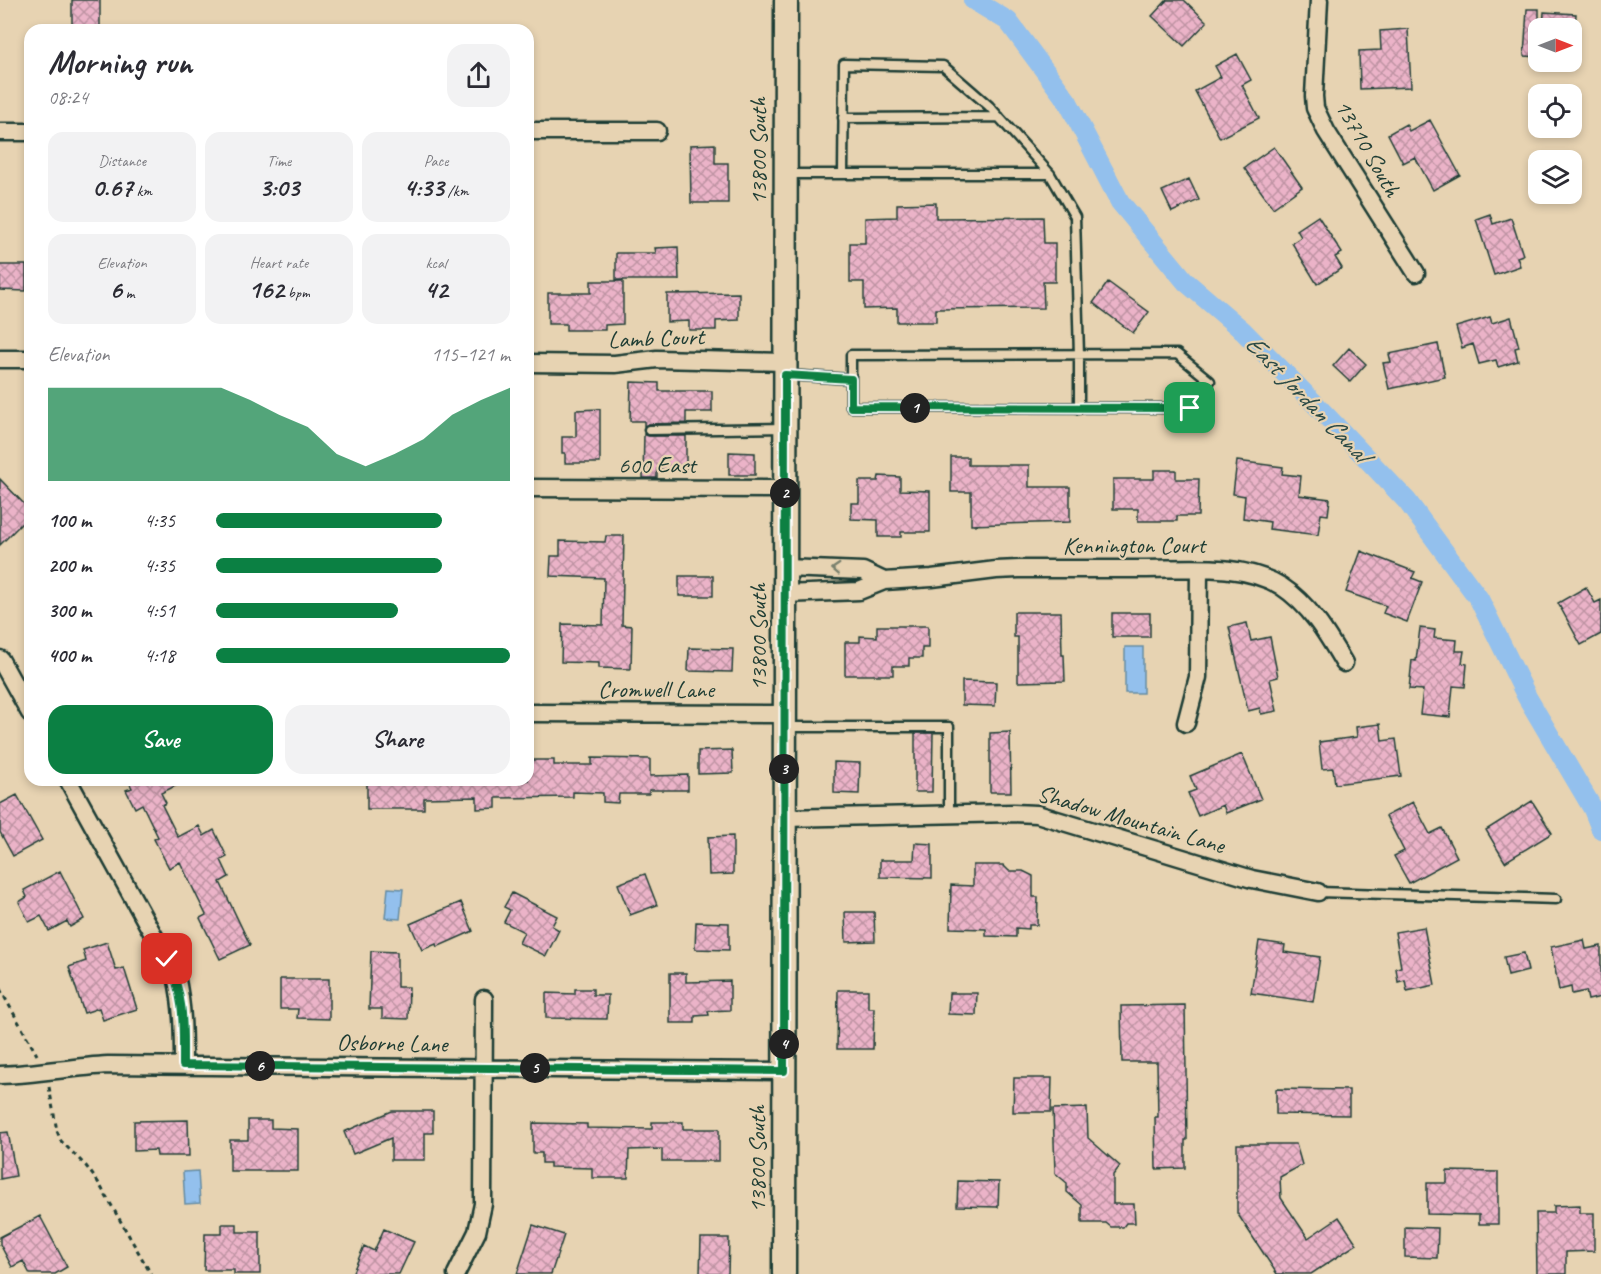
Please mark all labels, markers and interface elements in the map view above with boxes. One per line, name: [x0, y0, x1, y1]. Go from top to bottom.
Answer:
north arrow: [1528, 18, 1582, 72]
map controls: [1528, 18, 1582, 204]
text: Morning run: [48, 41, 192, 83]
button: share: [447, 44, 510, 107]
button: locate: [1528, 84, 1582, 138]
text: 08:24: [48, 85, 88, 110]
street label: 13710 South: [1328, 94, 1408, 203]
street label: 13800 South: [743, 96, 773, 205]
button: layers: [1528, 150, 1582, 204]
text: Distance: [98, 151, 146, 171]
text: Time: [267, 151, 291, 171]
text: Pace: [424, 151, 448, 171]
text: 0.67: [92, 171, 133, 204]
text: 3:03: [259, 171, 299, 204]
text: 4:33: [403, 171, 444, 204]
text: km: [133, 181, 152, 201]
text: /km: [444, 181, 469, 201]
text: Elevation: [97, 253, 147, 273]
text: Heart rate: [250, 253, 308, 273]
text: kcal: [425, 253, 447, 273]
text: 6: [109, 273, 122, 306]
text: 162: [248, 273, 284, 306]
text: 42: [424, 273, 448, 306]
text: m: [122, 283, 135, 303]
text: bpm: [284, 283, 310, 303]
street label: Lamb Court: [608, 321, 706, 355]
water label: East Jordan Canal: [1238, 327, 1382, 475]
text: Elevation: [48, 342, 110, 367]
text: 115–121 m: [431, 342, 510, 367]
pin: [1164, 382, 1215, 433]
icon: arrive: [1173, 391, 1206, 424]
pin: 1: [900, 393, 930, 423]
text: 1: [911, 398, 919, 418]
street label: 600 East: [618, 450, 698, 480]
pin: 2: [770, 478, 800, 508]
text: 2: [781, 483, 789, 503]
text: 100 m: [48, 508, 91, 533]
text: 4:35: [144, 508, 175, 533]
street label: Kennington Court: [1063, 530, 1207, 560]
text: 200 m: [48, 553, 91, 578]
text: 4:35: [144, 553, 175, 578]
one-way arrow: [831, 563, 840, 576]
street label: 13800 South: [743, 582, 773, 691]
text: 300 m: [48, 598, 91, 623]
text: 4:51: [144, 598, 175, 623]
text: 400 m: [48, 643, 91, 668]
text: 4:18: [144, 643, 175, 668]
street label: Cromwell Lane: [598, 674, 716, 704]
button: Save: [48, 705, 273, 774]
button: Share: [285, 705, 510, 774]
pin: 3: [769, 754, 799, 784]
text: 3: [780, 759, 788, 779]
street label: Shadow Mountain Lane: [1034, 778, 1230, 861]
pin: [141, 933, 192, 984]
icon: check: [150, 942, 183, 975]
street label: Osborne Lane: [336, 1027, 450, 1059]
pin: 4: [769, 1029, 799, 1059]
text: 4: [780, 1034, 788, 1054]
pin: 6: [245, 1051, 275, 1081]
pin: 5: [520, 1053, 550, 1083]
text: 6: [256, 1056, 264, 1076]
text: 5: [532, 1058, 538, 1078]
street label: 13800 South: [742, 1104, 772, 1213]

